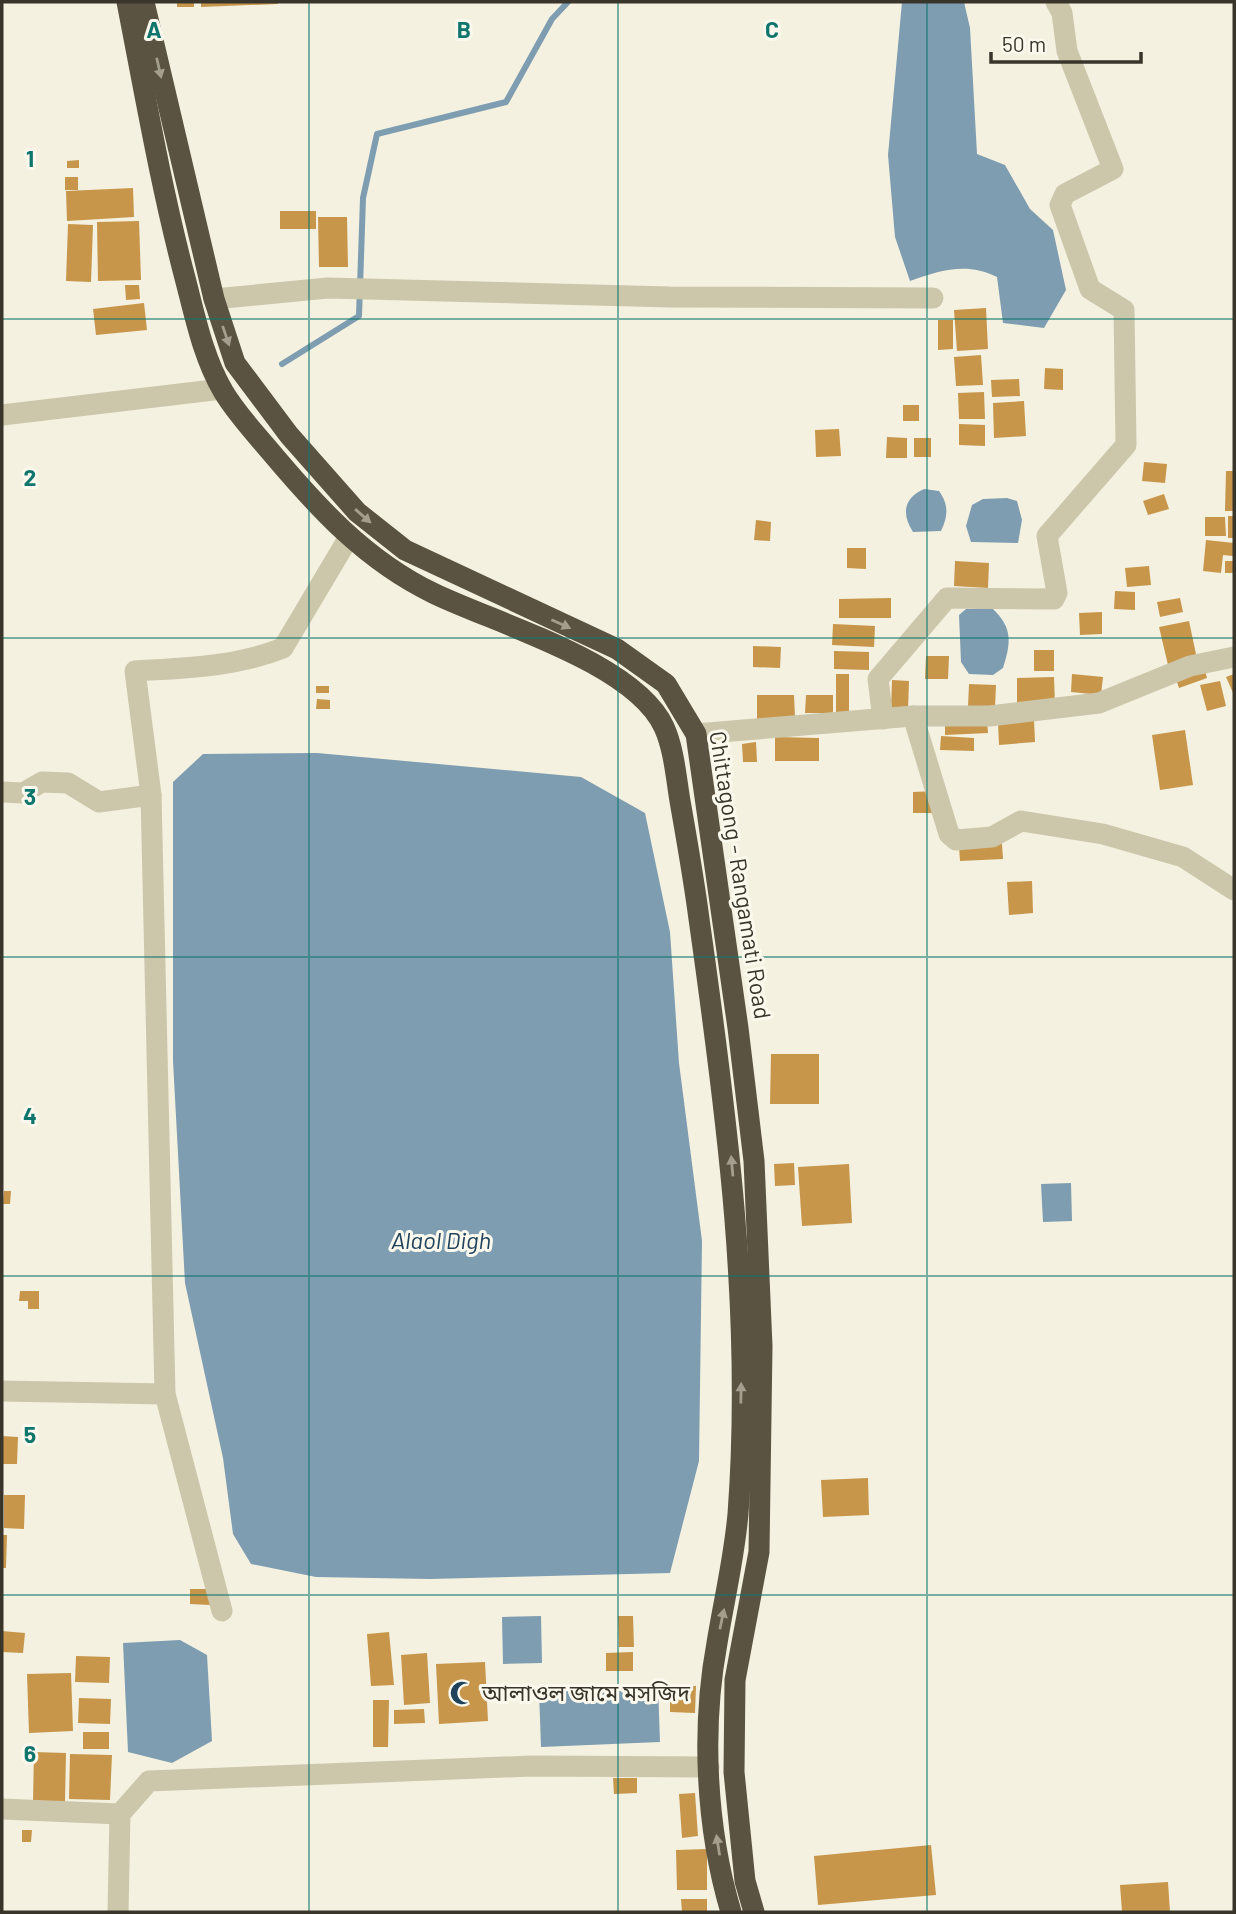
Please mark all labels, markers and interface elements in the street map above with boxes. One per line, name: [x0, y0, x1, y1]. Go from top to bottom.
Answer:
text: A: [146, 15, 162, 43]
text: B: [457, 15, 471, 43]
text: C: [765, 15, 779, 43]
scale bar: [991, 21, 1142, 65]
text: 50 m: [1002, 31, 1046, 56]
one-way arrow: [154, 57, 165, 79]
text: 1: [26, 144, 34, 172]
one-way arrow: [221, 326, 232, 347]
text: 2: [24, 463, 36, 491]
one-way arrow: [354, 508, 371, 523]
one-way arrow: [551, 619, 572, 630]
street label: Chittagong - Rangamati Road: [704, 729, 778, 1021]
text: 3: [24, 782, 36, 810]
text: 4: [23, 1101, 37, 1129]
one-way arrow: [726, 1155, 737, 1177]
water label: Alaol Digh: [391, 1225, 491, 1254]
one-way arrow: [735, 1382, 747, 1404]
text: 5: [24, 1420, 36, 1448]
one-way arrow: [716, 1608, 727, 1630]
place label: আলাওল জামে মসজিদ: [481, 1678, 690, 1706]
mosque icon: আলাওল জামে মসজিদ: [448, 1679, 476, 1707]
text: 6: [24, 1739, 36, 1767]
one-way arrow: [712, 1834, 723, 1856]

